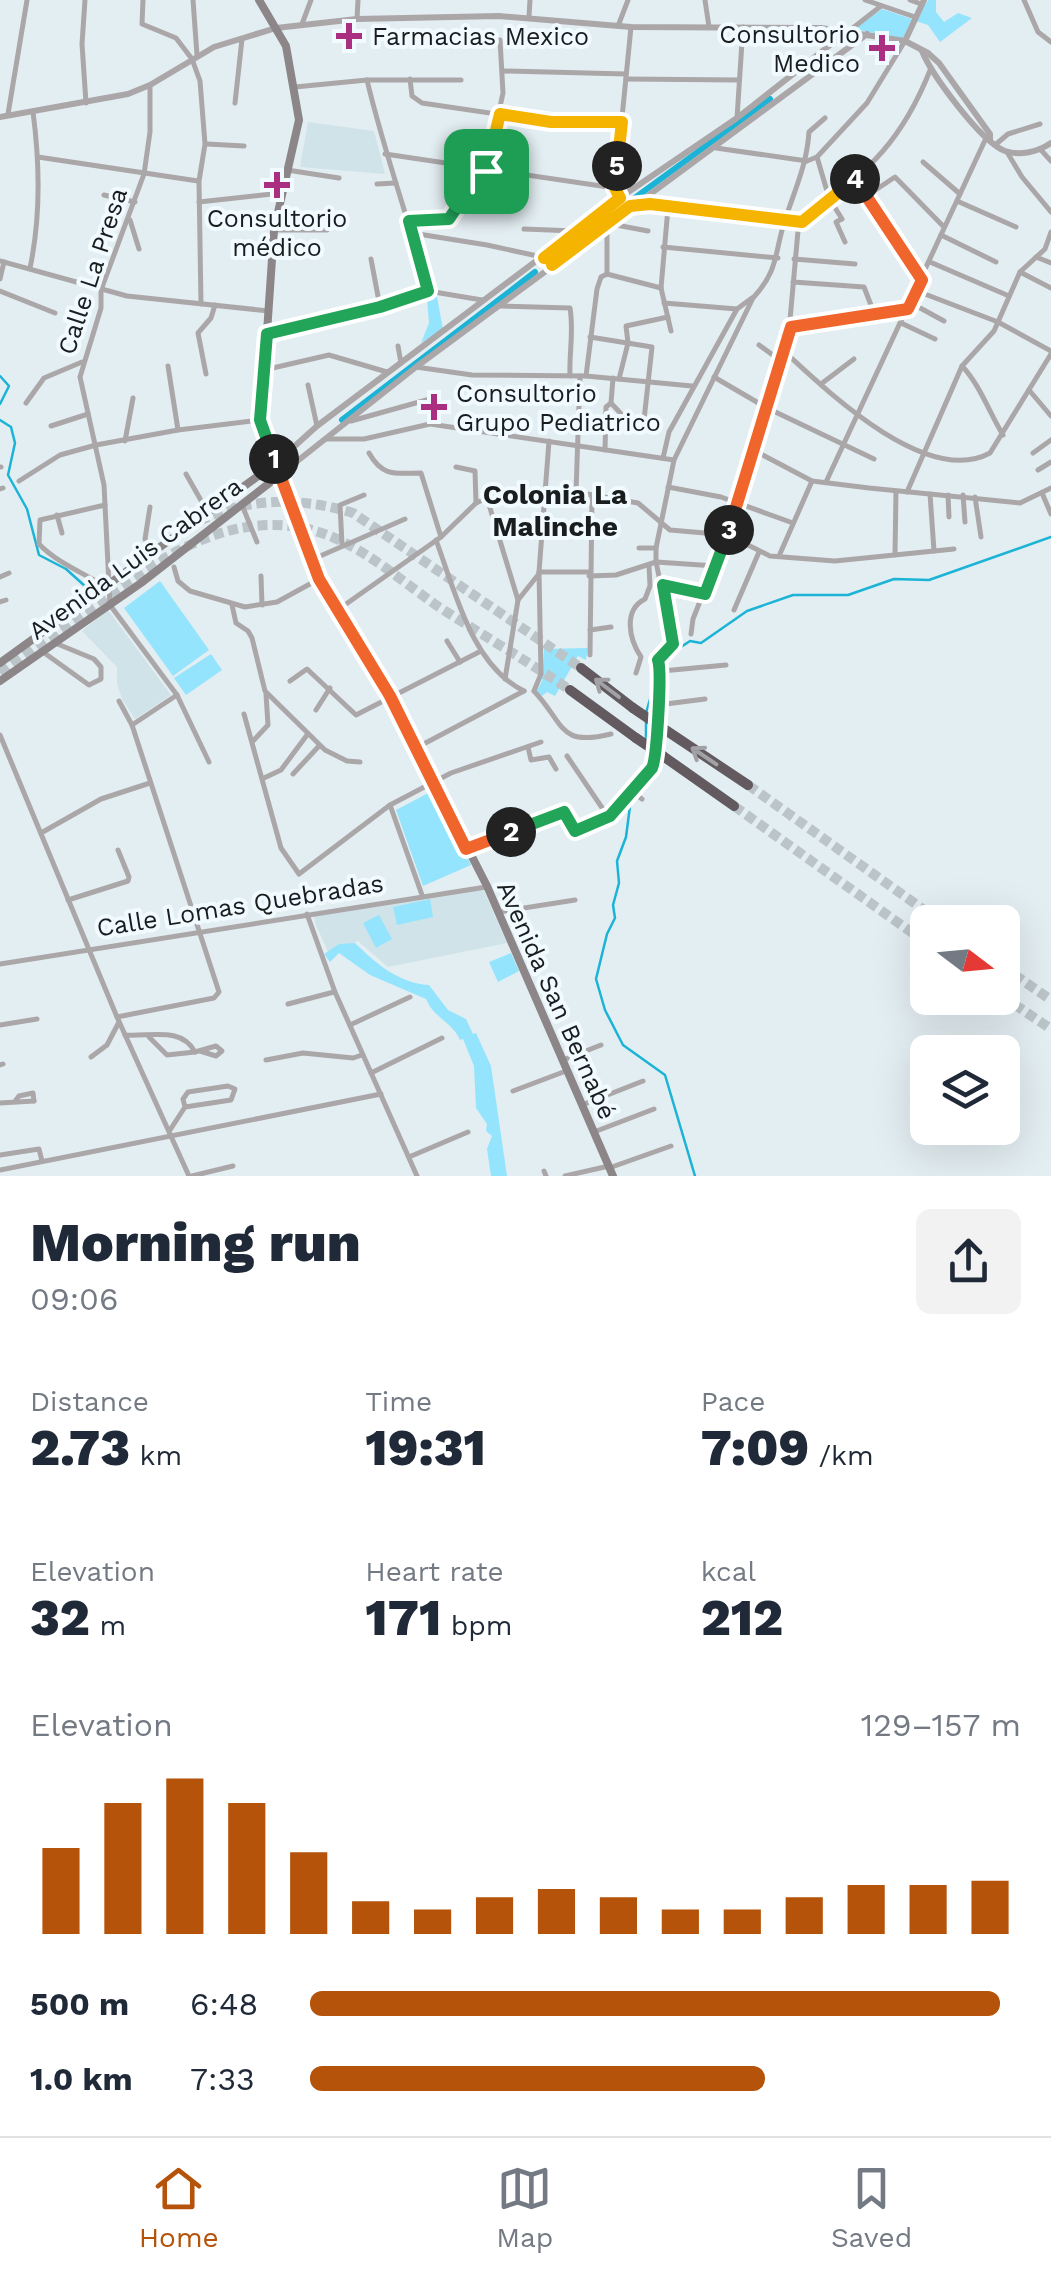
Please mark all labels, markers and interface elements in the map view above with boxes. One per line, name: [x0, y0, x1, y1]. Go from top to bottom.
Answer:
place label: Consultorio Medico: [719, 20, 860, 78]
place label: Farmacias Mexico: [372, 22, 589, 51]
marker: Farmacias Mexico: [336, 23, 362, 49]
marker: Consultorio Medico: [869, 35, 895, 61]
pin: [444, 129, 529, 214]
pin: 5: [592, 141, 642, 191]
icon: arrive: [459, 144, 514, 199]
text: 5: [609, 149, 625, 182]
pin: 4: [830, 154, 880, 204]
text: 4: [846, 162, 864, 195]
marker: Consultorio médico: [264, 172, 290, 198]
street label: Calle La Presa: [52, 184, 133, 358]
place label: Consultorio médico: [207, 204, 347, 262]
place label: Consultorio Grupo Pediatrico: [456, 379, 661, 437]
marker: Consultorio Grupo Pediatrico: [421, 394, 447, 420]
pin: 1: [249, 434, 299, 484]
text: 1: [268, 442, 280, 475]
street label: Avenida Luis Cabrera: [23, 471, 248, 646]
district label: Colonia La Malinche: [483, 478, 628, 543]
pin: 3: [704, 505, 754, 555]
text: 3: [721, 513, 737, 546]
one-way arrow: [594, 678, 621, 699]
one-way arrow: [691, 746, 719, 767]
pin: 2: [486, 807, 536, 857]
text: 2: [503, 815, 519, 848]
street label: Calle Lomas Quebradas: [95, 868, 386, 943]
street label: Avenida San Bernabé: [491, 877, 622, 1124]
north arrow: [910, 905, 1020, 1015]
map controls: [910, 905, 1020, 1145]
button: layers: [910, 1035, 1020, 1145]
button: share: [916, 1209, 1021, 1314]
text: Morning run: [30, 1210, 361, 1274]
text: 09:06: [30, 1280, 118, 1318]
text: Distance: [30, 1385, 149, 1418]
text: Time: [365, 1385, 432, 1418]
text: Pace: [701, 1385, 765, 1418]
text: 2.73: [30, 1418, 130, 1477]
text: 19:31: [365, 1418, 486, 1477]
text: 7:09: [701, 1418, 809, 1477]
text: km: [130, 1439, 182, 1472]
text: /km: [809, 1439, 874, 1472]
text: Elevation: [30, 1555, 155, 1588]
text: Heart rate: [365, 1555, 504, 1588]
text: kcal: [701, 1555, 756, 1588]
text: 32: [30, 1588, 90, 1647]
text: 171: [365, 1588, 441, 1647]
text: 212: [701, 1588, 783, 1647]
text: m: [90, 1609, 126, 1642]
text: bpm: [441, 1609, 513, 1642]
text: Elevation: [30, 1706, 173, 1744]
text: 129–157 m: [861, 1706, 1021, 1744]
text: 500 m: [30, 1985, 129, 2023]
text: 6:48: [190, 1985, 258, 2023]
text: 1.0 km: [30, 2060, 133, 2098]
text: 7:33: [190, 2060, 255, 2098]
tab: Home: [139, 2161, 219, 2254]
tab: Map: [496, 2161, 553, 2254]
tab: Saved: [831, 2161, 912, 2254]

